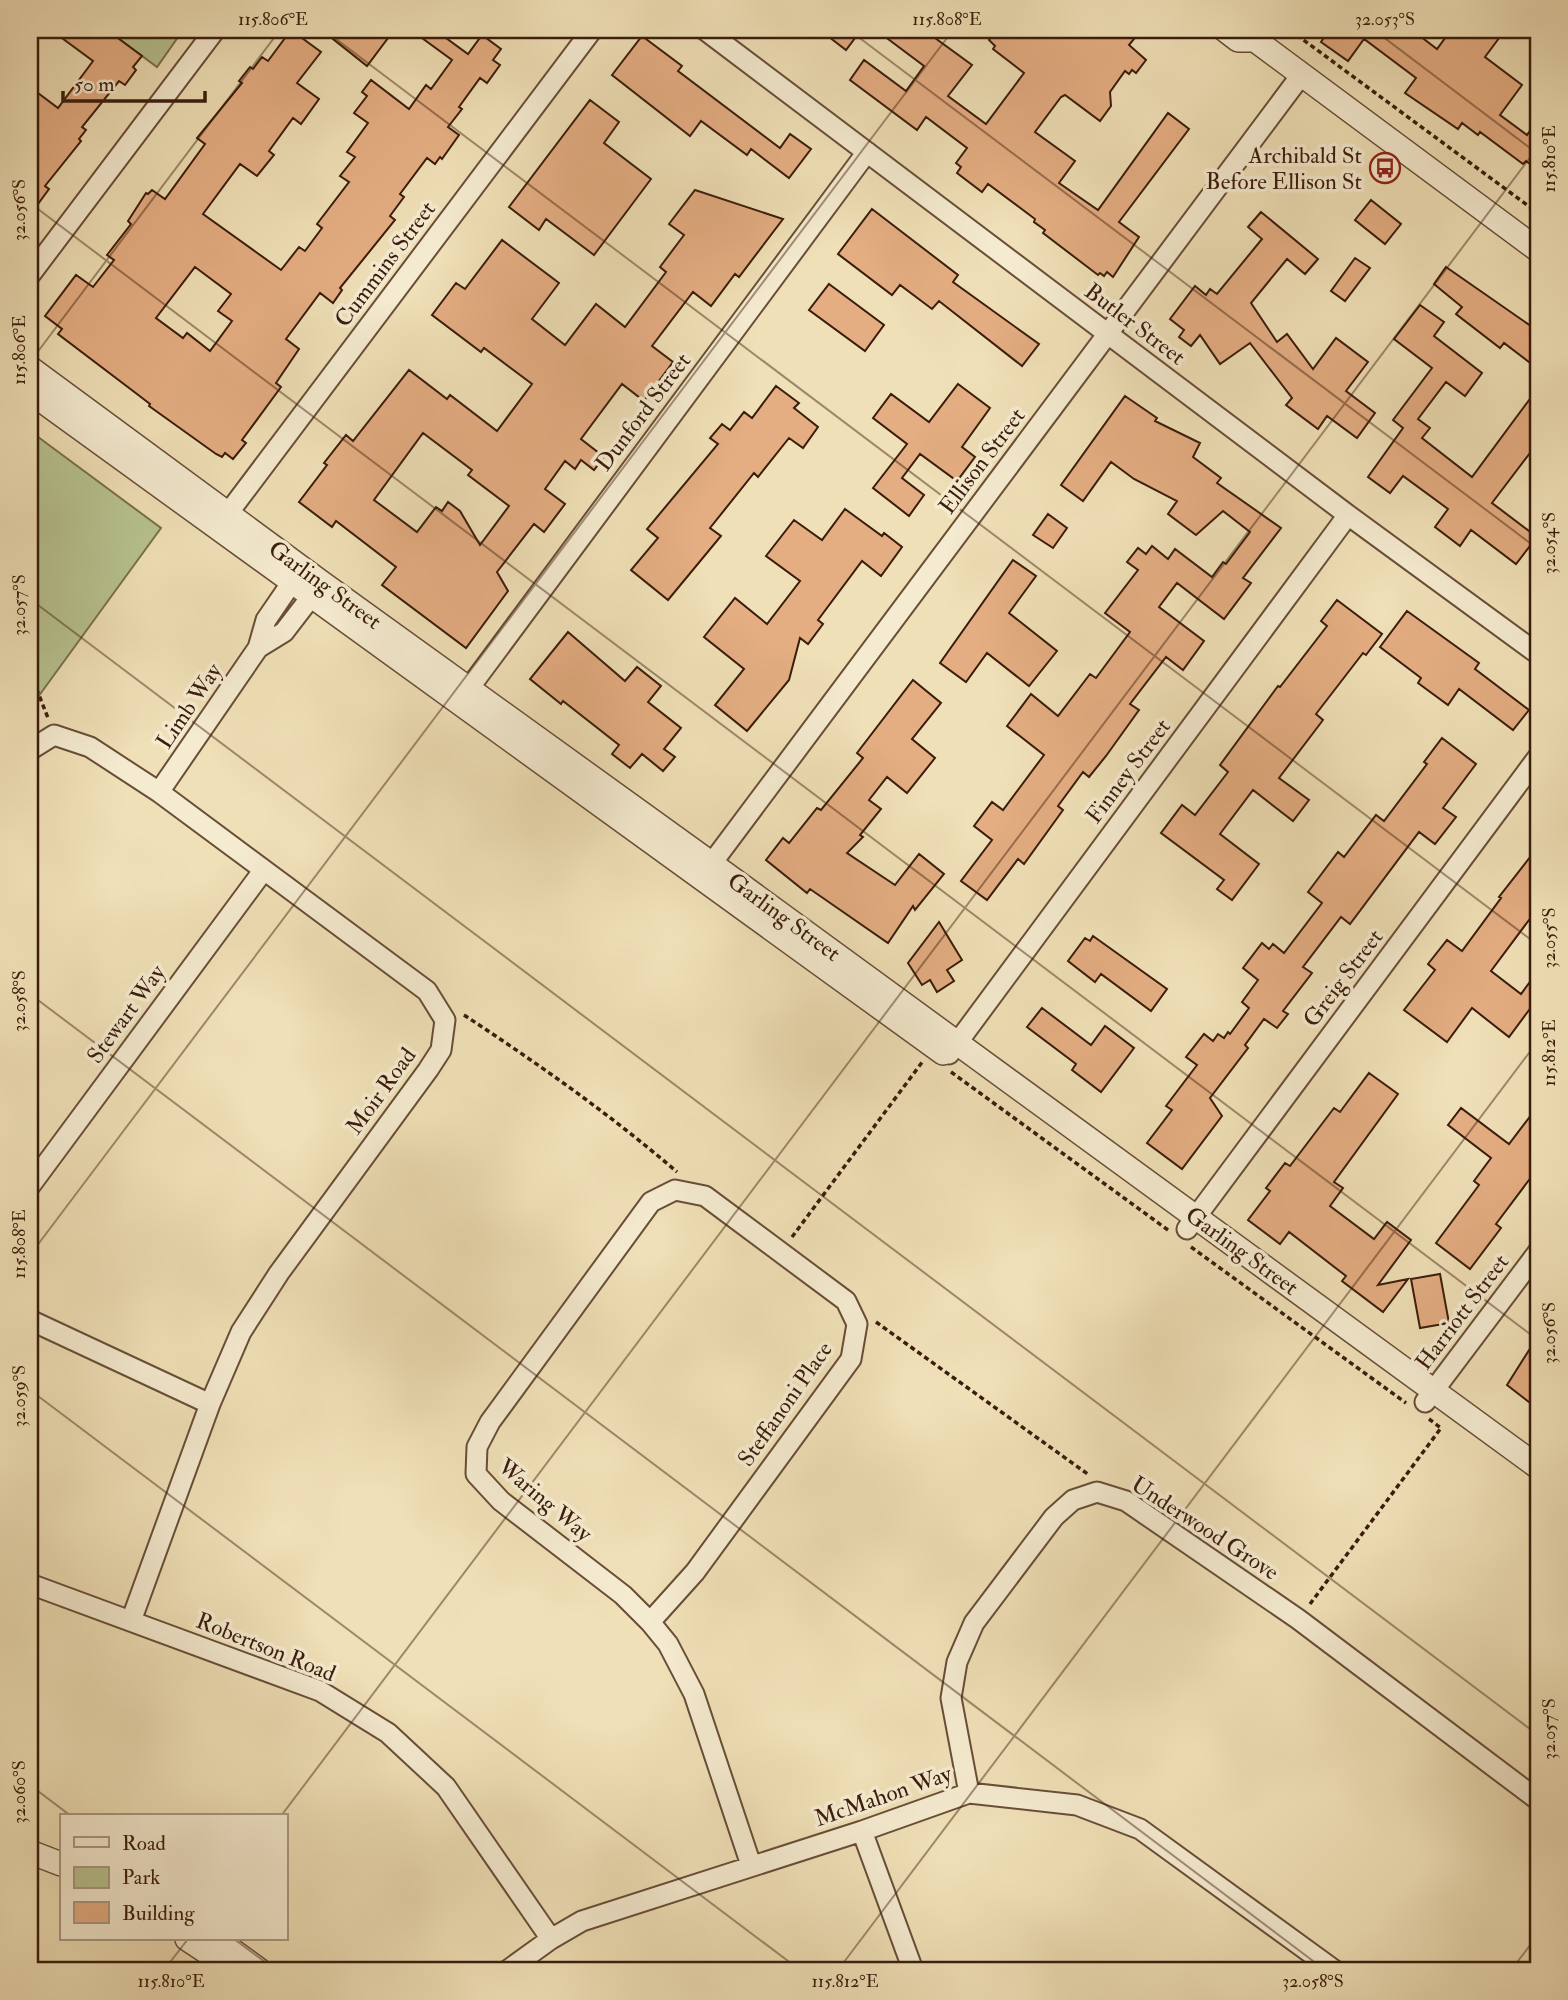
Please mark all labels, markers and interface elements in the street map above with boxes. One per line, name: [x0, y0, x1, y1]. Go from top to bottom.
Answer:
text: 115.806°E: [238, 8, 308, 31]
text: 115.808°E: [912, 8, 982, 31]
text: 32.053°S: [1355, 8, 1415, 31]
scale bar: [63, 60, 205, 104]
text: 50 m: [74, 71, 115, 98]
text: 115.810°E: [1538, 125, 1561, 193]
place label: Archibald St Before Ellison St: [1206, 141, 1362, 196]
bus stop icon: Archibald St Before Ellison St: [1368, 151, 1402, 185]
text: 32.056°S: [8, 179, 31, 241]
street label: Cummins Street: [328, 195, 442, 333]
street label: Butler Street: [1079, 277, 1191, 371]
text: 115.806°E: [8, 315, 31, 385]
street label: Dunford Street: [589, 347, 697, 477]
street label: Ellison Street: [933, 402, 1031, 520]
text: 32.054°S: [1538, 512, 1561, 574]
street label: Garling Street: [263, 534, 387, 636]
text: 32.057°S: [8, 574, 31, 636]
street label: Limb Way: [150, 657, 229, 754]
street label: Finney Street: [1079, 713, 1177, 829]
street label: Garling Street: [722, 866, 846, 968]
text: 32.055°S: [1538, 908, 1561, 968]
street label: Greig Street: [1297, 923, 1389, 1033]
street label: Stewart Way: [80, 958, 172, 1069]
text: 32.058°S: [8, 970, 31, 1032]
text: 115.812°E: [1538, 1019, 1561, 1087]
street label: Moir Road: [340, 1042, 422, 1140]
street label: Garling Street: [1180, 1200, 1304, 1302]
text: 115.808°E: [8, 1209, 31, 1279]
street label: Harriott Street: [1409, 1248, 1515, 1376]
text: 32.056°S: [1538, 1302, 1561, 1364]
street label: Steffanoni Place: [731, 1336, 839, 1472]
text: 32.059°S: [8, 1365, 31, 1427]
street label: Waring Way: [491, 1452, 599, 1548]
street label: Underwood Grove: [1126, 1469, 1285, 1587]
street label: Robertson Road: [192, 1606, 340, 1688]
text: 32.057°S: [1538, 1698, 1561, 1760]
street label: McMahon Way: [811, 1759, 956, 1833]
text: 32.060°S: [8, 1760, 31, 1824]
legend: [60, 1814, 287, 1940]
text: Road: [122, 1830, 167, 1857]
text: Park: [122, 1864, 160, 1891]
text: Building: [122, 1900, 195, 1927]
text: 115.810°E: [137, 1970, 205, 1993]
text: 115.812°E: [811, 1970, 879, 1993]
text: 32.058°S: [1282, 1970, 1344, 1993]

